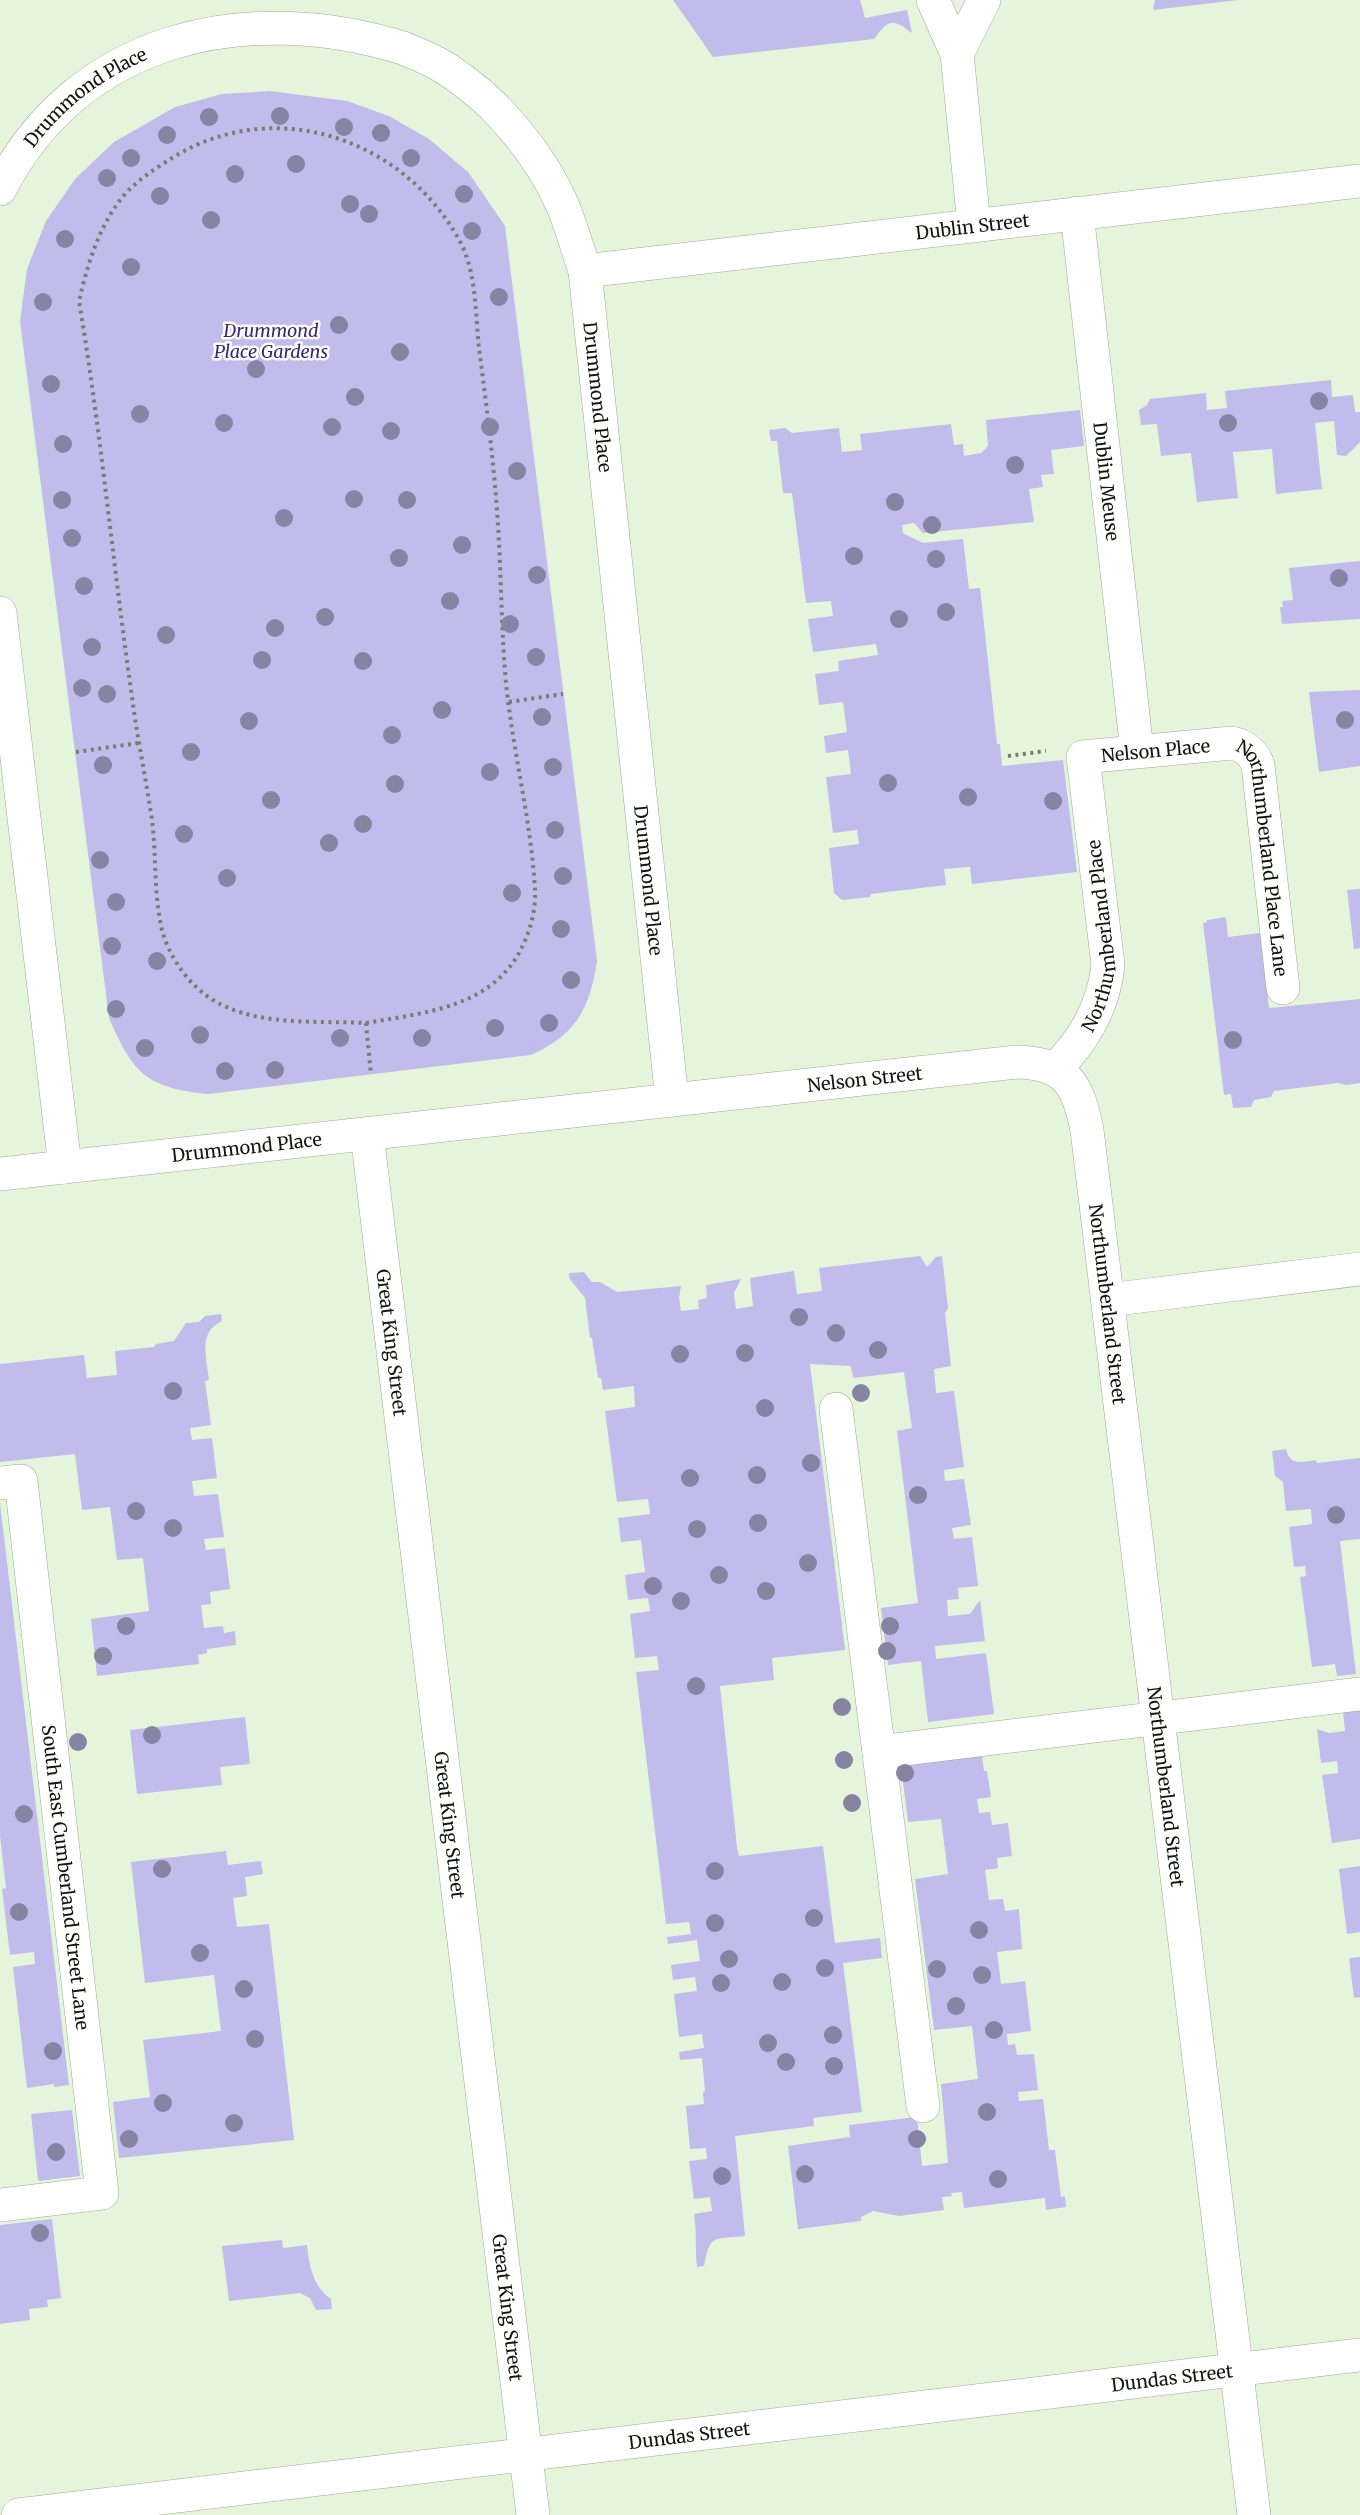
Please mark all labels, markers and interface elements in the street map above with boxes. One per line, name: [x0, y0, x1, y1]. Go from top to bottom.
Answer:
street label: Drummond Place: [18, 42, 150, 151]
street label: Dublin Street: [914, 208, 1031, 244]
park label: Drummond Place Gardens: [214, 319, 328, 363]
street label: Drummond Place: [579, 320, 618, 473]
street label: Dublin Meuse: [1089, 421, 1125, 542]
street label: Nelson Place: [1100, 734, 1211, 767]
street label: Northumberland Place Lane: [1232, 734, 1293, 978]
street label: Drummond Place: [630, 804, 668, 957]
street label: Northumberland Place: [1076, 839, 1120, 1036]
street label: Nelson Street: [806, 1061, 924, 1097]
street label: Drummond Place: [170, 1127, 323, 1167]
street label: Northumberland Street: [1084, 1202, 1131, 1406]
street label: Great King Street: [372, 1268, 412, 1417]
street label: Northumberland Street: [1143, 1685, 1190, 1888]
street label: South East Cumberland Street Lane: [37, 1723, 95, 2031]
street label: Great King Street: [430, 1750, 470, 1900]
street label: Great King Street: [488, 2233, 528, 2382]
street label: Dundas Street: [1110, 2359, 1234, 2396]
street label: Dundas Street: [627, 2416, 751, 2454]

